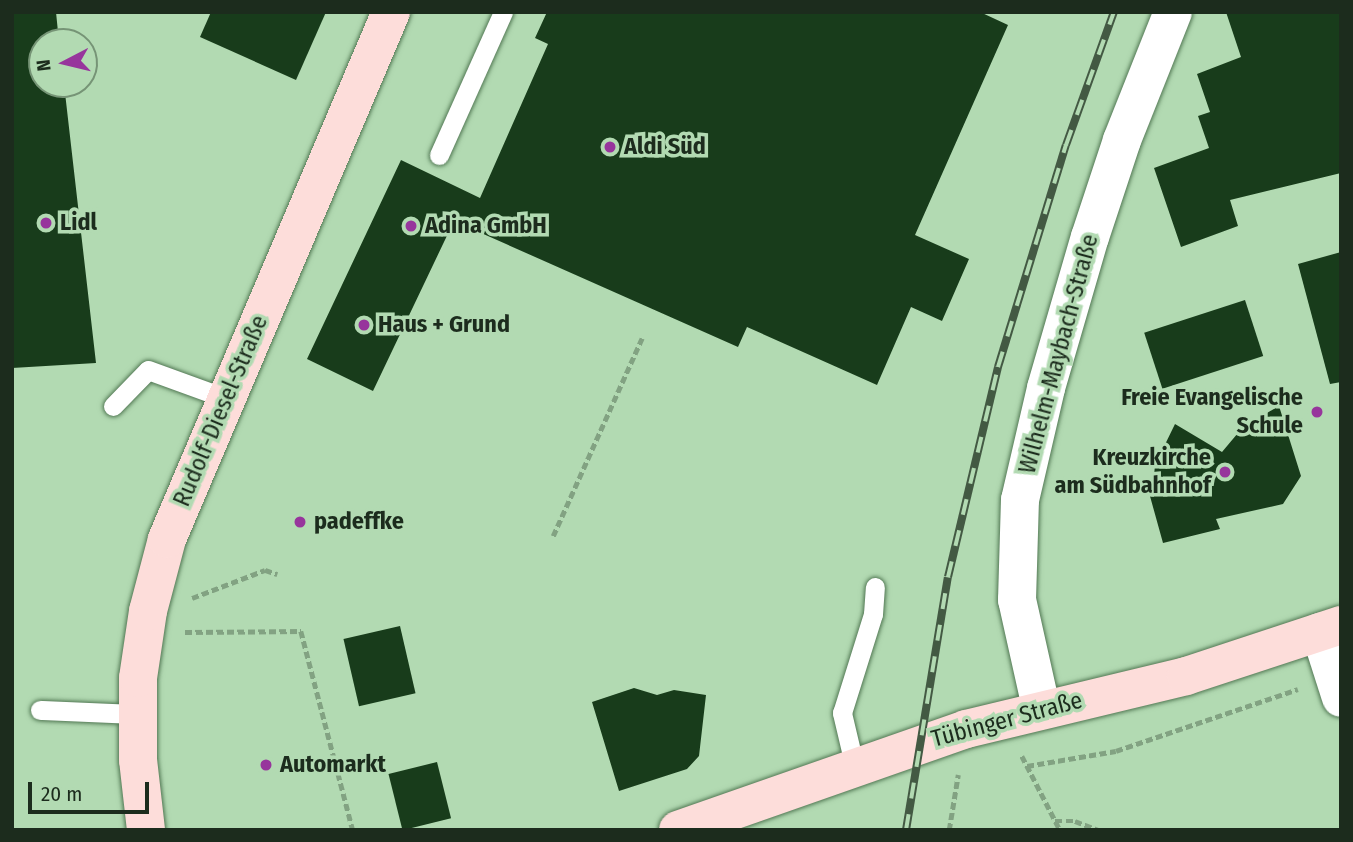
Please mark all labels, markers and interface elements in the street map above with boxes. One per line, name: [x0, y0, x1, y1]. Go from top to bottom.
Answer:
north arrow: [28, 28, 98, 98]
text: N: [32, 58, 56, 72]
place label: Aldi Süd: [624, 133, 706, 161]
marker: Aldi Süd: [602, 139, 618, 155]
place label: Lidl: [60, 209, 97, 237]
place label: Adina GmbH: [425, 212, 547, 240]
marker: Lidl: [38, 215, 54, 231]
marker: Adina GmbH: [403, 218, 419, 234]
street label: Wilhelm-Maybach-Straße: [1013, 231, 1105, 477]
street label: Rudolf-Diesel-Straße: [168, 311, 274, 511]
place label: Haus + Grund: [378, 311, 510, 339]
marker: Haus + Grund: [356, 317, 372, 333]
place label: Freie Evangelische Schule: [1121, 384, 1303, 440]
marker: Freie Evangelische Schule: [1309, 404, 1325, 420]
place label: Kreuzkirche am Südbahnhof: [1055, 444, 1211, 500]
marker: Kreuzkirche am Südbahnhof: [1217, 464, 1233, 480]
place label: padeffke: [314, 508, 404, 536]
marker: padeffke: [292, 514, 308, 530]
street label: Tübinger Straße: [929, 686, 1085, 754]
place label: Automarkt: [280, 751, 386, 779]
marker: Automarkt: [258, 757, 274, 773]
scale bar: [32, 768, 152, 812]
text: 20 m: [41, 781, 82, 807]

